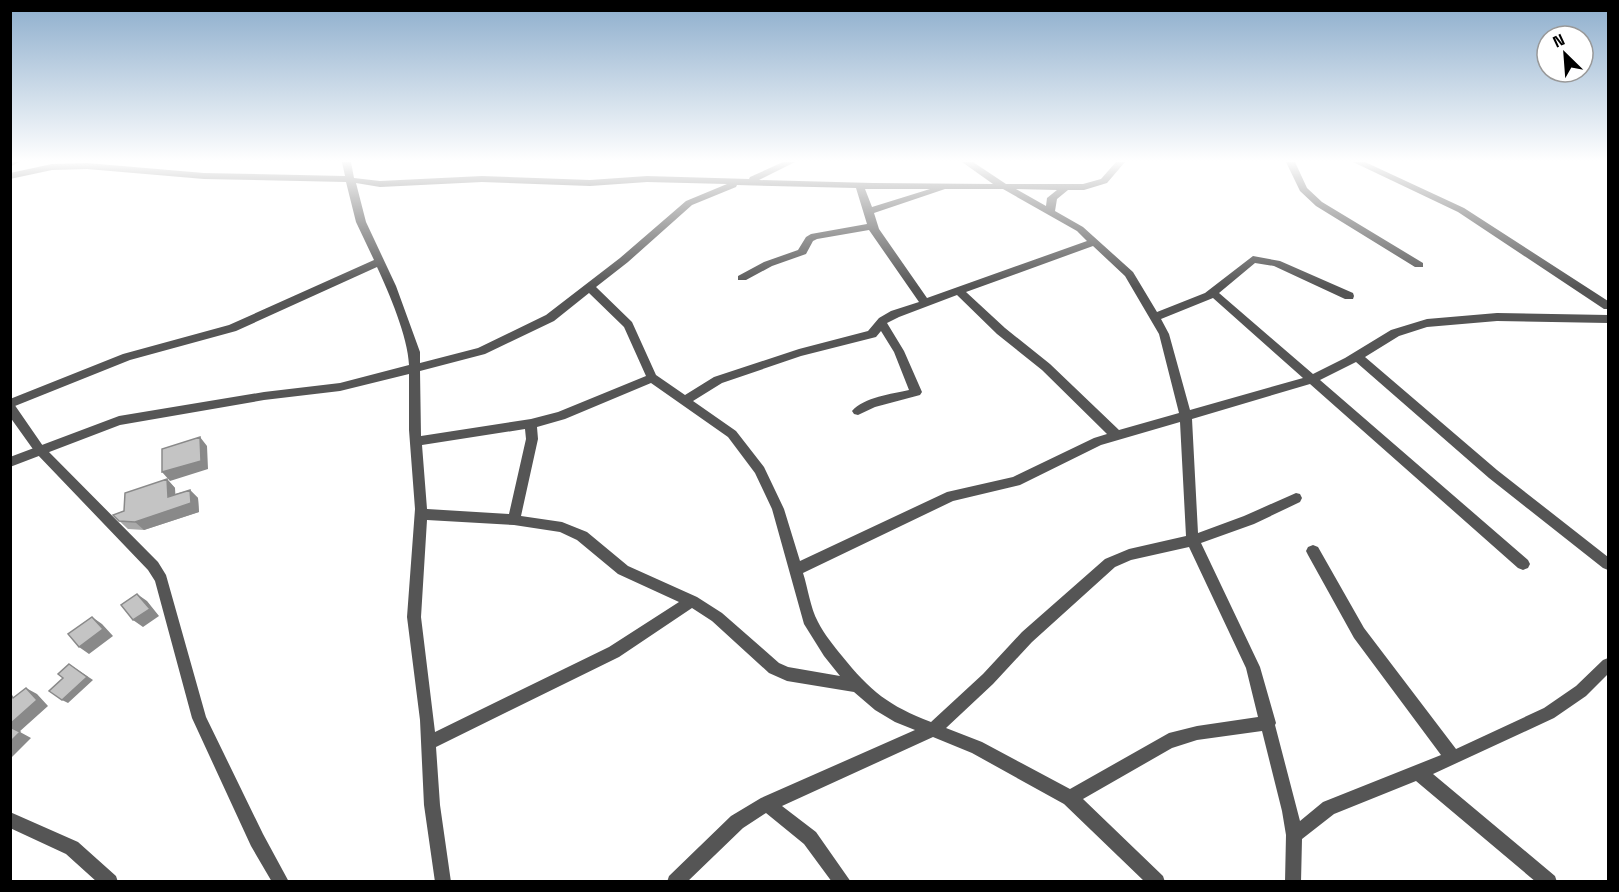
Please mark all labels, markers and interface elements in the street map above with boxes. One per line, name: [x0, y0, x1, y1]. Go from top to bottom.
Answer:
north arrow: [1535, 24, 1595, 84]
text: N: [1550, 29, 1568, 53]

